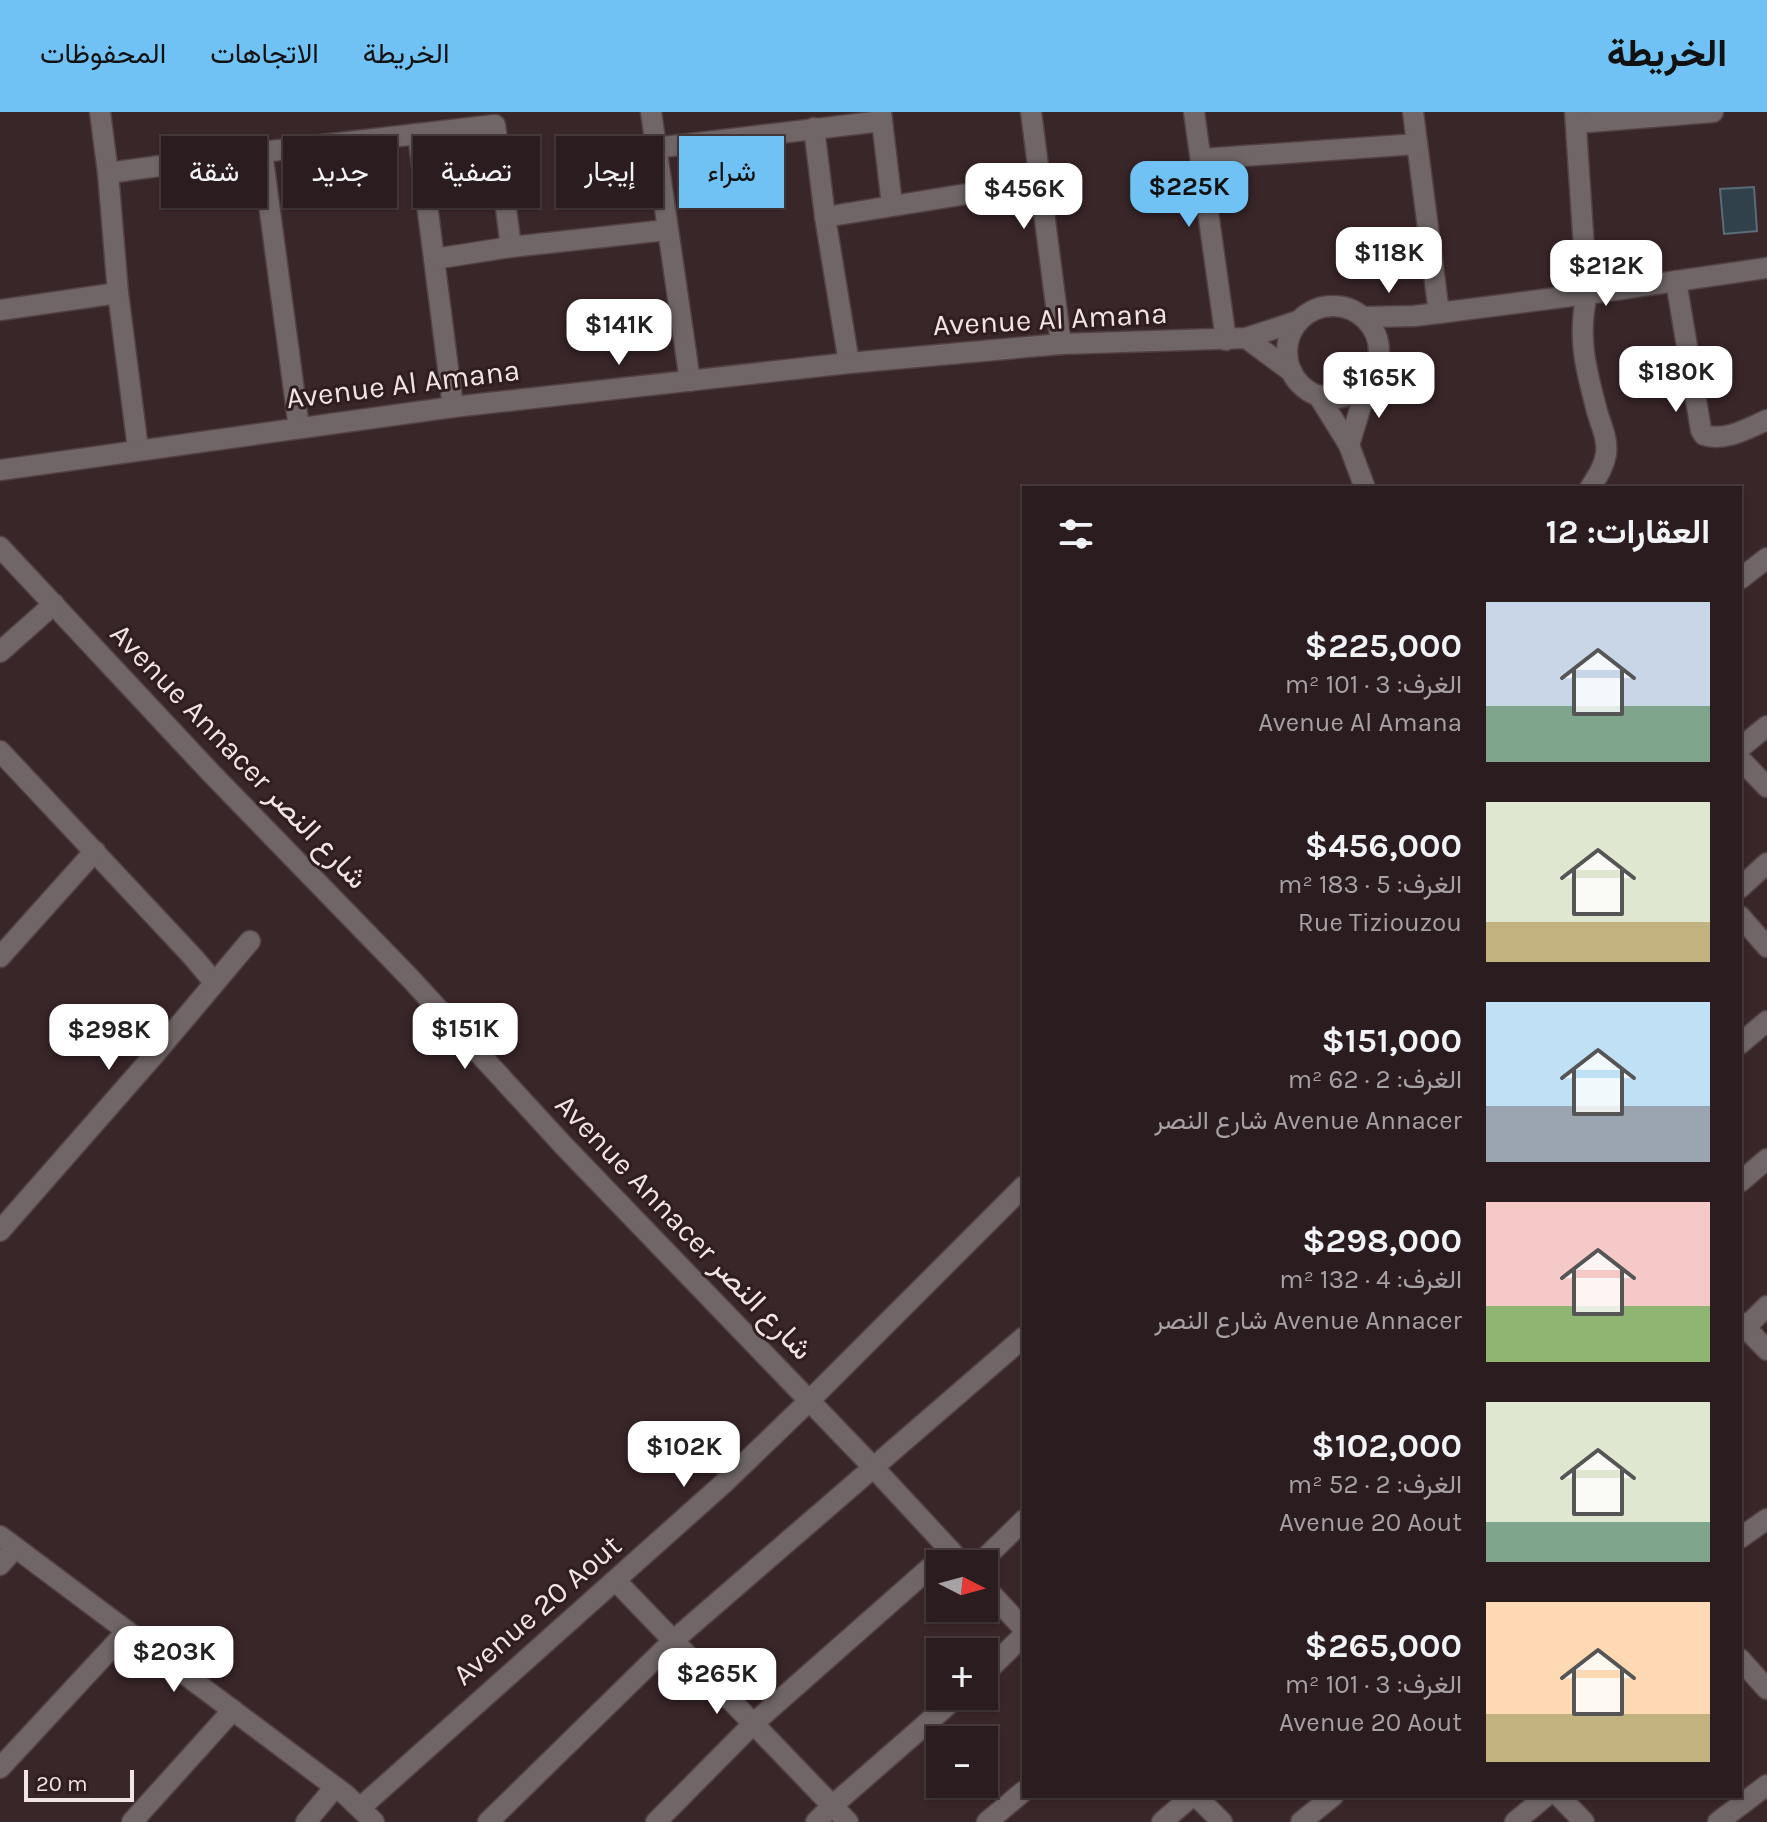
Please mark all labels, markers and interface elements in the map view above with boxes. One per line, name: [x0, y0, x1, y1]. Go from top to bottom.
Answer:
text: الخريطة: [1607, 31, 1727, 76]
text: المحفوظات: [40, 37, 166, 70]
text: الاتجاهات: [210, 37, 319, 70]
text: الخريطة: [363, 37, 449, 70]
chip: شقة: [161, 136, 267, 208]
chip: جديد: [283, 136, 397, 208]
chip: تصفية: [413, 136, 540, 208]
chip: إيجار: [556, 136, 663, 208]
chip: شراء: [679, 136, 784, 208]
pin: $225K: [1133, 161, 1245, 229]
pin: $456K: [968, 163, 1080, 231]
text: $225K: [1148, 171, 1230, 202]
text: $456K: [983, 173, 1065, 204]
pin: $118K: [1333, 227, 1445, 295]
text: $118K: [1354, 237, 1424, 268]
pin: $212K: [1550, 240, 1662, 308]
text: $212K: [1568, 250, 1644, 281]
street label: Avenue Al Amana: [932, 295, 1168, 343]
pin: $141K: [563, 299, 675, 367]
text: $141K: [585, 309, 653, 340]
pin: $180K: [1620, 346, 1732, 414]
street label: Avenue Al Amana: [284, 352, 522, 416]
pin: $165K: [1323, 352, 1435, 420]
text: $180K: [1637, 356, 1715, 387]
text: $165K: [1341, 362, 1417, 393]
icon: filters: [1054, 512, 1098, 556]
text: العقارات: 12: [1546, 512, 1710, 552]
street label: Avenue Annacer شارع النصر: [101, 616, 375, 898]
text: $225,000: [1305, 626, 1462, 666]
icon: home: [1550, 634, 1646, 730]
text: الغرف: 3 · 101 m²: [1285, 669, 1462, 700]
text: Avenue Al Amana: [1258, 707, 1462, 738]
text: $456,000: [1305, 826, 1462, 866]
icon: home: [1550, 834, 1646, 930]
text: الغرف: 5 · 183 m²: [1278, 869, 1462, 900]
text: Rue Tiziouzou: [1298, 907, 1462, 938]
pin: $151K: [409, 1003, 521, 1071]
pin: $298K: [53, 1004, 165, 1072]
text: $151K: [431, 1013, 499, 1044]
text: $298K: [67, 1014, 151, 1045]
text: $151,000: [1321, 1021, 1462, 1061]
icon: home: [1550, 1034, 1646, 1130]
text: الغرف: 2 · 62 m²: [1288, 1064, 1462, 1095]
street label: Avenue Annacer شارع النصر: [546, 1087, 820, 1369]
text: Avenue Annacer شارع النصر: [1154, 1105, 1462, 1136]
text: $298,000: [1302, 1221, 1462, 1261]
icon: home: [1550, 1234, 1646, 1330]
text: الغرف: 4 · 132 m²: [1279, 1264, 1462, 1295]
text: Avenue Annacer شارع النصر: [1154, 1305, 1462, 1336]
pin: $102K: [628, 1421, 740, 1489]
text: $102,000: [1311, 1426, 1462, 1466]
text: $102K: [646, 1431, 722, 1462]
icon: home: [1550, 1434, 1646, 1530]
text: الغرف: 2 · 52 m²: [1288, 1469, 1462, 1500]
text: Avenue 20 Aout: [1279, 1507, 1462, 1538]
street label: Avenue 20 Aout: [445, 1527, 629, 1693]
north arrow: [926, 1550, 998, 1622]
map controls: [926, 1550, 998, 1798]
pin: $203K: [118, 1626, 230, 1694]
text: $265,000: [1304, 1626, 1462, 1666]
icon: home: [1550, 1634, 1646, 1730]
text: $203K: [132, 1636, 216, 1667]
button: +: [926, 1638, 998, 1710]
pin: $265K: [661, 1648, 773, 1716]
text: $265K: [676, 1658, 758, 1689]
text: الغرف: 3 · 101 m²: [1285, 1669, 1462, 1700]
text: Avenue 20 Aout: [1279, 1707, 1462, 1738]
button: −: [926, 1726, 998, 1798]
scale bar: [24, 1766, 134, 1802]
text: 20 m: [36, 1771, 88, 1797]

